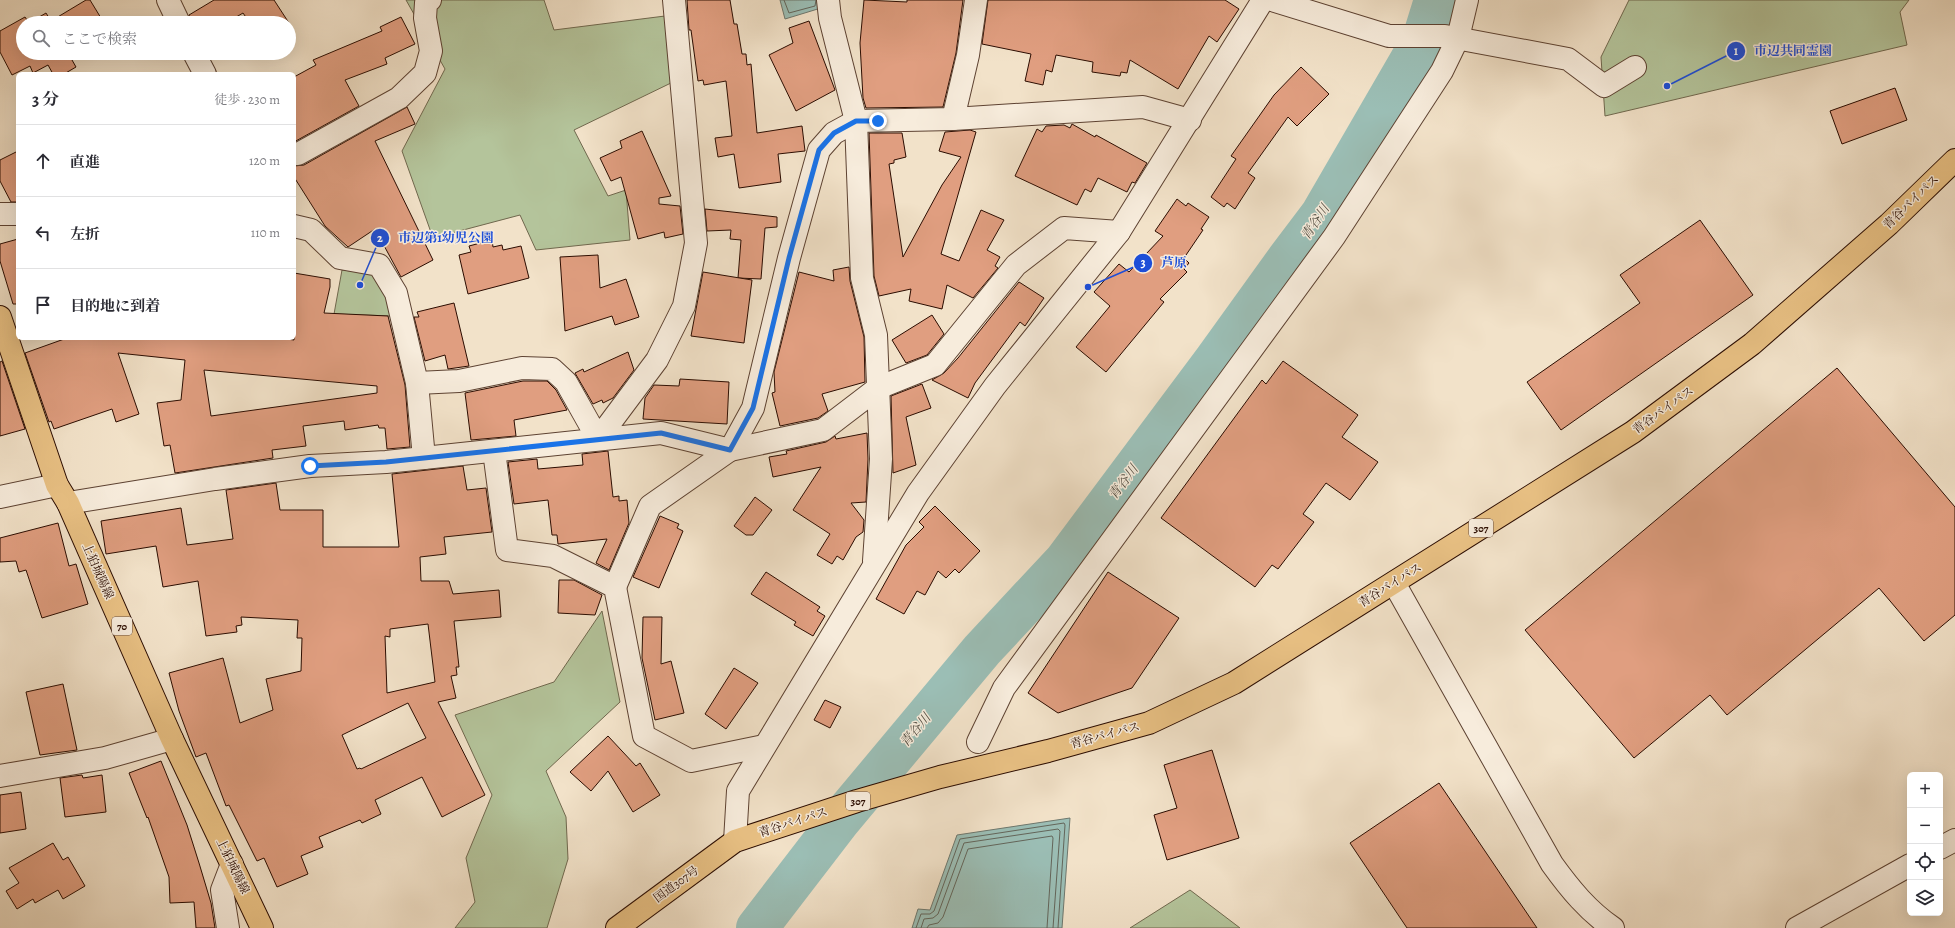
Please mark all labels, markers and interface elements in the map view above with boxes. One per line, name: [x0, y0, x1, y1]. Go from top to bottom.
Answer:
search box: [16, 16, 296, 60]
icon: search: [30, 27, 52, 49]
text: ここで検索: [62, 29, 137, 49]
callout: 市辺共同霊園: [1726, 38, 1840, 63]
text: 市辺共同霊園: [1754, 42, 1832, 59]
text: 1: [1734, 43, 1739, 59]
text: 3 分: [32, 88, 59, 111]
text: 徒歩 · 230 m: [214, 91, 280, 108]
route end: [869, 112, 887, 130]
icon: ahead: [32, 150, 54, 172]
text: 直進: [70, 152, 100, 172]
text: 120 m: [249, 152, 280, 169]
street label: 青谷バイパス: [1880, 171, 1942, 233]
water label: 青谷川: [1297, 199, 1334, 243]
icon: left: [32, 222, 54, 244]
text: 左折: [70, 224, 100, 244]
text: 110 m: [251, 224, 280, 241]
callout: 市辺第1幼児公園: [370, 225, 502, 250]
text: 市辺第1幼児公園: [398, 229, 494, 246]
text: 2: [377, 230, 383, 246]
callout: 芦原: [1133, 250, 1195, 275]
text: 芦原: [1161, 254, 1187, 271]
text: 3: [1140, 255, 1146, 271]
icon: arrive: [32, 294, 54, 316]
text: 目的地に到着: [70, 296, 160, 316]
street label: 青谷バイパス: [1629, 382, 1697, 438]
route start: [301, 457, 319, 475]
water label: 青谷川: [1104, 460, 1143, 503]
road number: 307: [1469, 519, 1493, 537]
street label: 上狛城陽線: [78, 540, 118, 602]
street label: 青谷バイパス: [1355, 559, 1425, 611]
road number: 70: [112, 617, 132, 635]
water label: 青谷川: [896, 708, 935, 750]
street label: 青谷バイパス: [1068, 718, 1142, 752]
map controls: [1907, 772, 1943, 916]
button: +: [1907, 772, 1943, 808]
road number: 307: [846, 792, 870, 810]
street label: 青谷バイパス: [756, 803, 830, 841]
button: −: [1907, 808, 1943, 844]
street label: 上狛城陽線: [213, 836, 253, 896]
button: locate: [1907, 844, 1943, 880]
street label: 国道307号: [650, 862, 702, 906]
button: layers: [1907, 880, 1943, 916]

